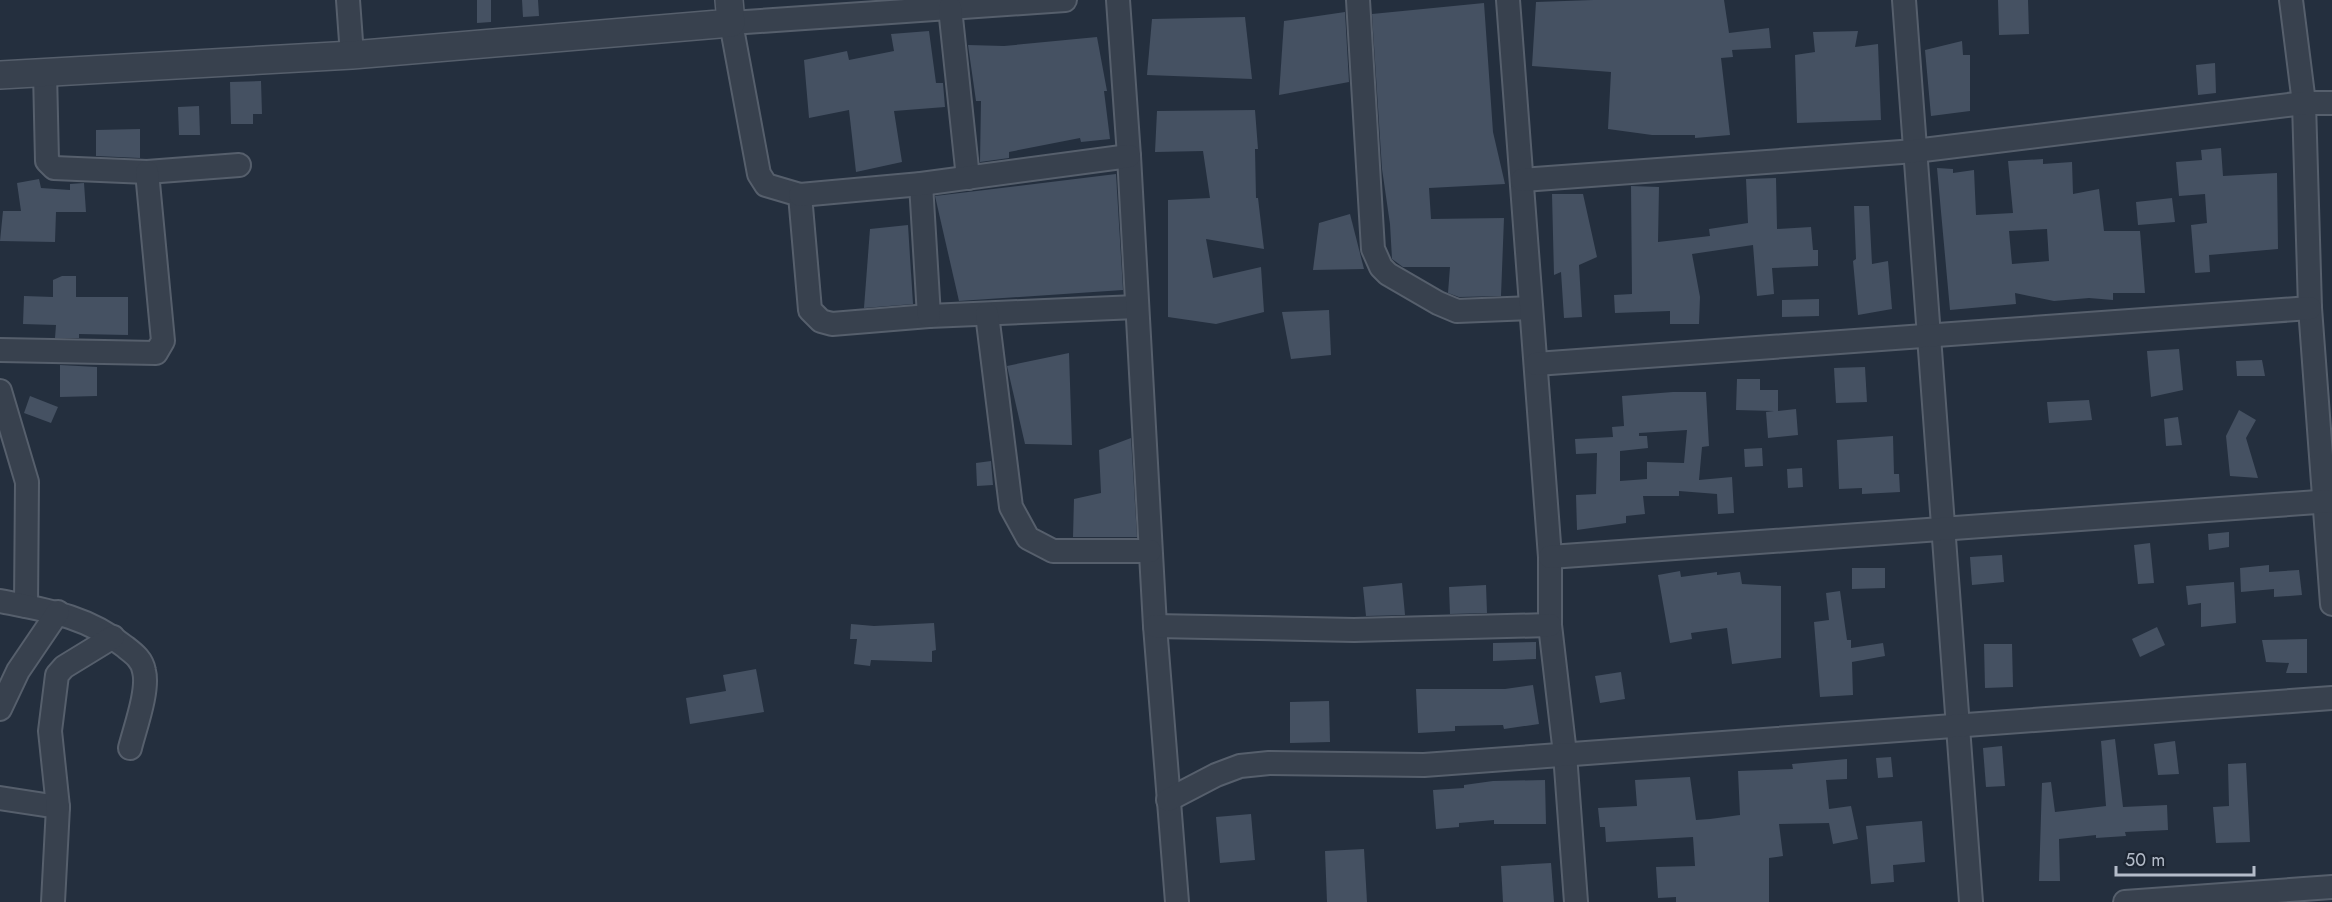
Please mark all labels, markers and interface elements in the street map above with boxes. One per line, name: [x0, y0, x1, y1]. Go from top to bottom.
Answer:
scale bar: [2116, 839, 2254, 877]
text: 50 m: [2125, 847, 2165, 873]

